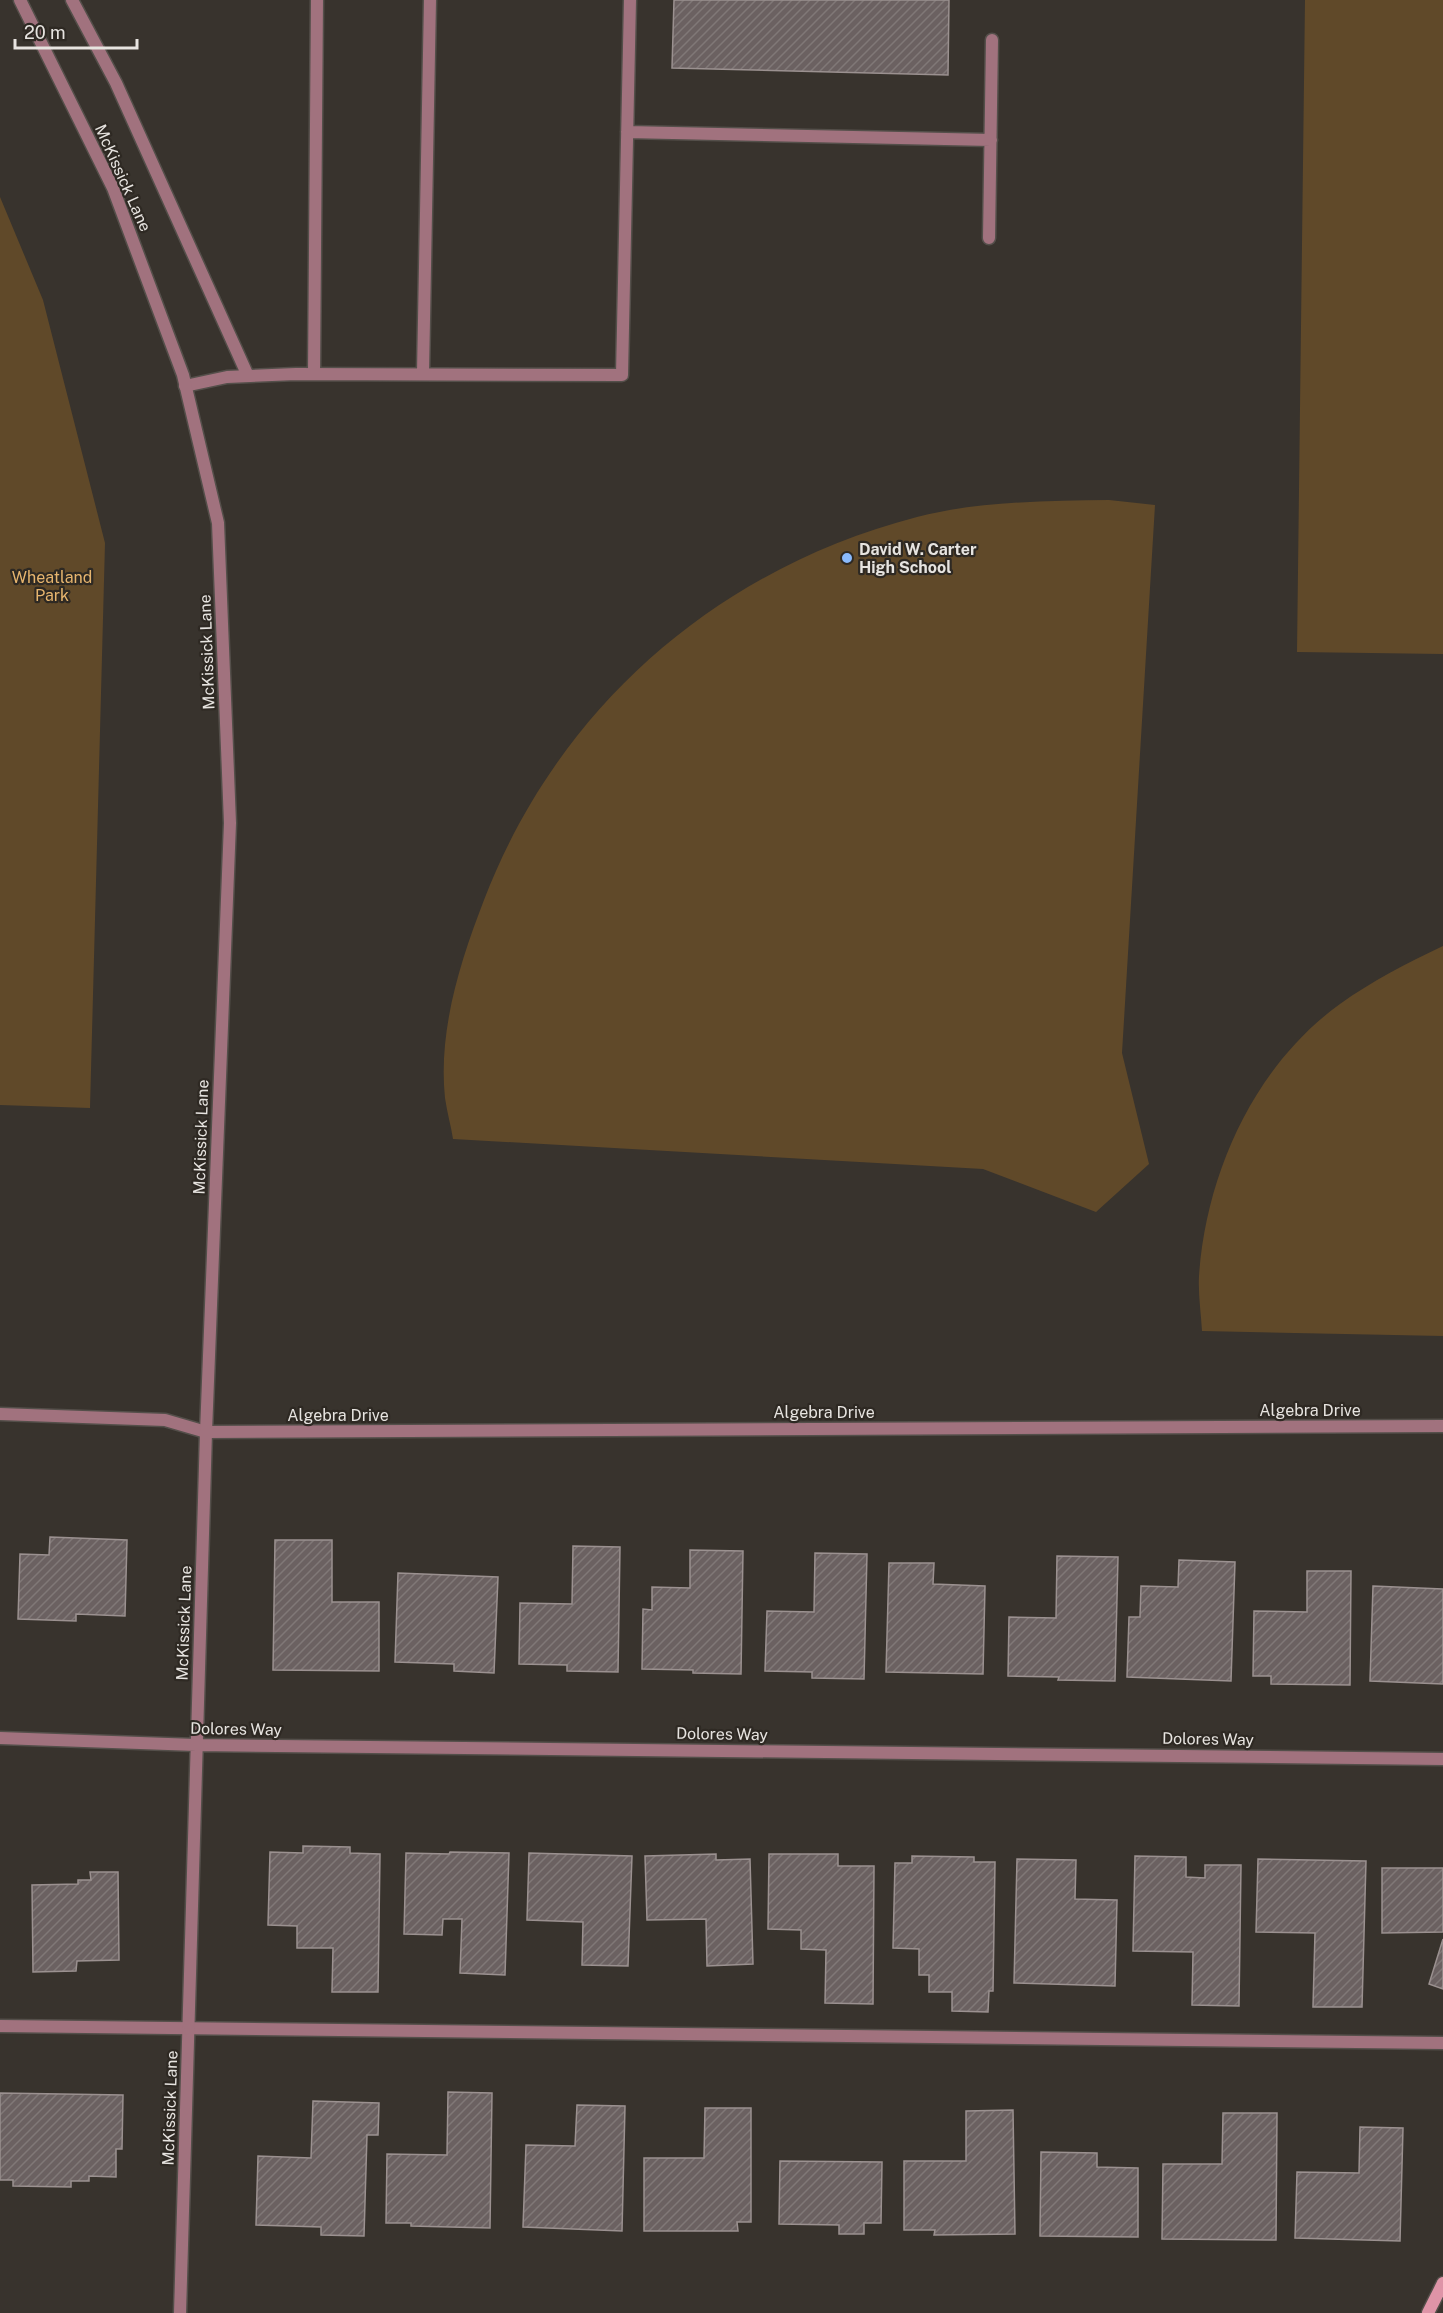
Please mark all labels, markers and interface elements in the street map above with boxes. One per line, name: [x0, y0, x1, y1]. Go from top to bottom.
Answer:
scale bar: [15, 12, 136, 50]
text: 20 m: [24, 22, 66, 43]
street label: McKissick Lane: [91, 122, 155, 234]
place label: David W. Carter High School: [859, 540, 977, 577]
marker: David W. Carter High School: [840, 551, 854, 565]
park label: Wheatland Park: [12, 568, 92, 605]
street label: McKissick Lane: [195, 594, 219, 710]
street label: McKissick Lane: [189, 1079, 213, 1195]
street label: Algebra Drive: [1259, 1401, 1361, 1420]
street label: Algebra Drive: [773, 1403, 875, 1422]
street label: Algebra Drive: [287, 1406, 389, 1425]
street label: McKissick Lane: [172, 1565, 196, 1681]
street label: Dolores Way: [190, 1719, 283, 1739]
street label: Dolores Way: [676, 1724, 769, 1744]
street label: Dolores Way: [1162, 1729, 1255, 1749]
street label: McKissick Lane: [158, 2050, 182, 2166]

